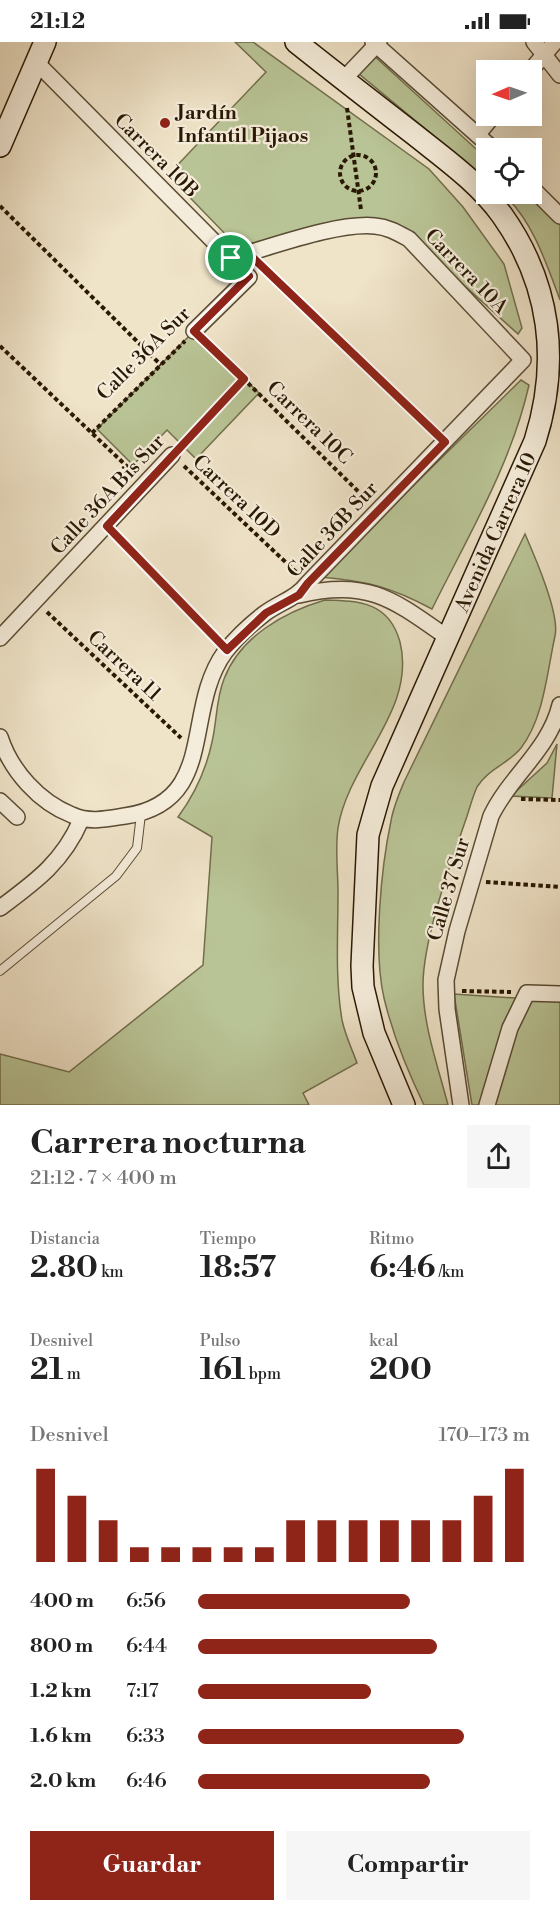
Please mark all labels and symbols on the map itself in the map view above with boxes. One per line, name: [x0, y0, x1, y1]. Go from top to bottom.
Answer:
north arrow: [476, 60, 542, 126]
place label: Jardín Infantil Pijaos: [174, 101, 308, 149]
street label: Carrera 10B: [108, 108, 204, 204]
marker: Jardín Infantil Pijaos: [158, 116, 172, 130]
street label: Carrera 10A: [419, 224, 514, 321]
pin: [205, 232, 256, 283]
street label: Calle 36A Sur: [92, 302, 196, 406]
street label: Carrera 10C: [261, 376, 357, 470]
street label: Calle 36A Bis Sur: [46, 429, 171, 561]
street label: Avenida Carrera 10: [450, 449, 543, 617]
street label: Carrera 10D: [187, 450, 285, 544]
street label: Calle 36B Sur: [282, 476, 384, 583]
street label: Carrera 11: [82, 626, 166, 707]
street label: Calle 37 Sur: [423, 835, 476, 944]

